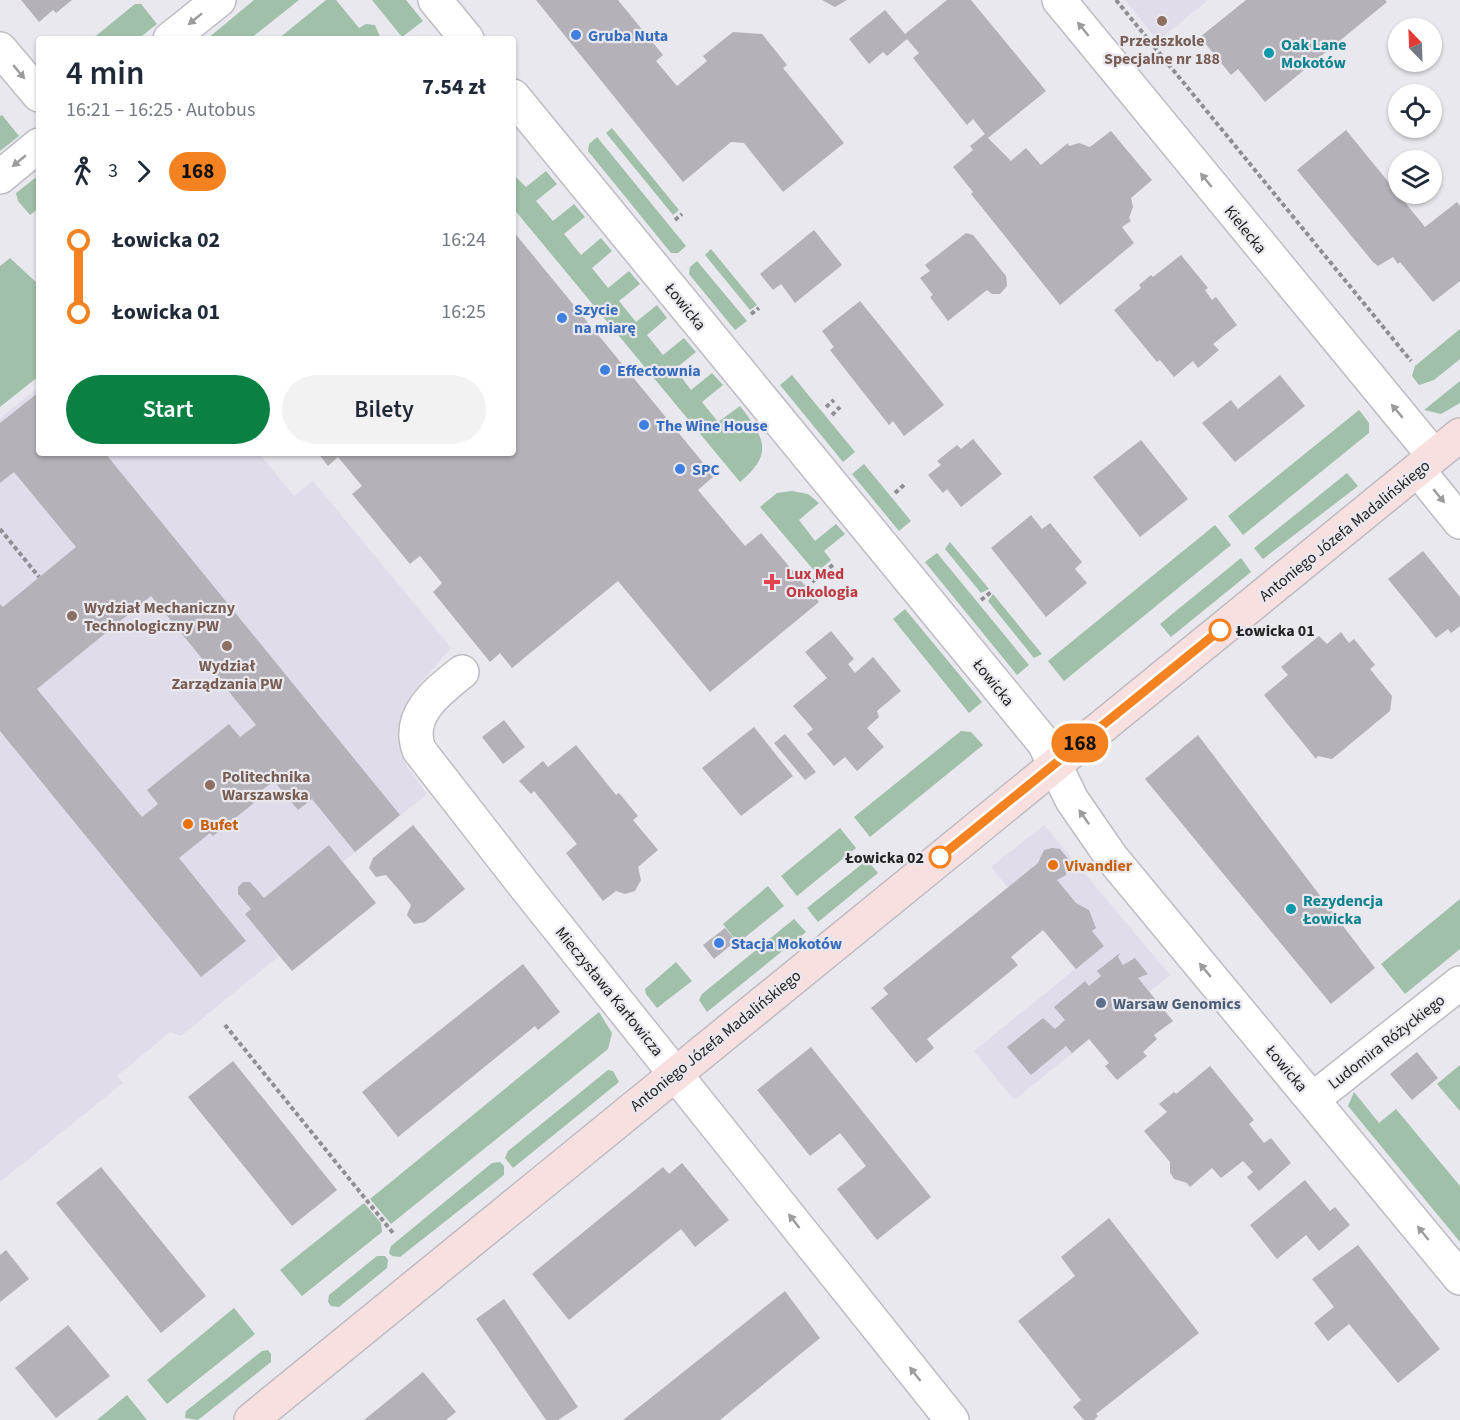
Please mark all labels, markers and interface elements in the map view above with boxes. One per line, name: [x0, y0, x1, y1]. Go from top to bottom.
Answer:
one-way arrow: [187, 13, 202, 25]
marker: Przedszkole Specjalne nr 188: [1155, 14, 1169, 28]
north arrow: [1388, 18, 1442, 72]
map controls: [1388, 18, 1442, 204]
one-way arrow: [1076, 21, 1089, 37]
place label: Gruba Nuta: [588, 25, 668, 47]
marker: Gruba Nuta: [569, 28, 583, 42]
place label: Przedszkole Specjalne nr 188: [1104, 30, 1220, 70]
place label: Oak Lane Mokotów: [1281, 34, 1347, 74]
marker: Oak Lane Mokotów: [1262, 46, 1276, 60]
text: 4 min: [66, 50, 144, 97]
one-way arrow: [13, 64, 26, 80]
text: 7.54 zł: [422, 71, 486, 103]
button: locate: [1388, 84, 1442, 138]
text: 16:21 – 16:25 · Autobus: [66, 96, 255, 124]
button: layers: [1388, 150, 1442, 204]
one-way arrow: [12, 154, 27, 166]
icon: walk: [66, 155, 99, 188]
icon: forward: [127, 155, 160, 188]
text: 168: [181, 156, 214, 186]
text: 3: [108, 157, 118, 185]
one-way arrow: [1200, 173, 1213, 188]
street label: Kielecka: [1219, 201, 1271, 258]
text: Łowicka 02: [112, 224, 220, 256]
text: 16:24: [441, 226, 486, 254]
street label: Łowicka: [659, 278, 711, 335]
text: Łowicka 01: [112, 296, 220, 328]
text: 16:25: [441, 298, 486, 326]
place label: Szycie na miarę: [574, 299, 636, 339]
marker: Szycie na miarę: [555, 311, 569, 325]
place label: Effectownia: [617, 360, 701, 382]
marker: Effectownia: [598, 363, 612, 377]
button: Start: [66, 375, 270, 444]
button: Bilety: [282, 375, 486, 444]
one-way arrow: [1391, 404, 1403, 419]
place label: The Wine House: [656, 415, 768, 437]
marker: The Wine House: [637, 418, 651, 432]
street label: Antoniego Józefa Madalińskiego: [1254, 455, 1435, 607]
place label: SPC: [692, 459, 720, 481]
marker: SPC: [673, 462, 687, 476]
one-way arrow: [1432, 488, 1445, 503]
place label: Lux Med Onkologia: [786, 563, 858, 603]
marker: Lux Med Onkologia: [763, 573, 781, 591]
place label: Wydział Mechaniczny Technologiczny PW: [84, 597, 236, 637]
marker: Wydział Mechaniczny Technologiczny PW: [65, 609, 79, 623]
marker: Łowicka 01: [1209, 619, 1231, 641]
place label: Łowicka 01: [1235, 620, 1315, 642]
marker: Wydział Zarządzania PW: [220, 639, 234, 653]
street label: Łowicka: [967, 654, 1019, 711]
place label: Wydział Zarządzania PW: [171, 655, 283, 695]
line badge: 168: [1046, 724, 1114, 762]
text: 168: [1063, 728, 1097, 758]
place label: Politechnika Warszawska: [222, 766, 310, 806]
marker: Politechnika Warszawska: [203, 778, 217, 792]
one-way arrow: [1078, 809, 1090, 825]
place label: Bufet: [200, 814, 238, 836]
marker: Bufet: [181, 817, 195, 831]
marker: Łowicka 02: [929, 846, 951, 868]
place label: Łowicka 02: [844, 847, 924, 869]
place label: Vivandier: [1064, 855, 1133, 877]
marker: Vivandier: [1046, 858, 1060, 872]
place label: Rezydencja Łowicka: [1302, 890, 1383, 930]
marker: Rezydencja Łowicka: [1284, 902, 1298, 916]
street label: Mieczysława Karłowicza: [550, 922, 668, 1061]
place label: Stacja Mokotów: [731, 933, 843, 955]
marker: Stacja Mokotów: [712, 936, 726, 950]
one-way arrow: [1199, 962, 1212, 977]
street label: Antoniego Józefa Madalińskiego: [625, 965, 806, 1117]
street label: Ludomira Różyckiego: [1324, 989, 1450, 1094]
place label: Warsaw Genomics: [1113, 993, 1241, 1015]
marker: Warsaw Genomics: [1094, 996, 1108, 1010]
street label: Łowicka: [1259, 1040, 1312, 1097]
one-way arrow: [789, 1214, 801, 1229]
one-way arrow: [1417, 1226, 1430, 1241]
one-way arrow: [909, 1366, 922, 1382]

